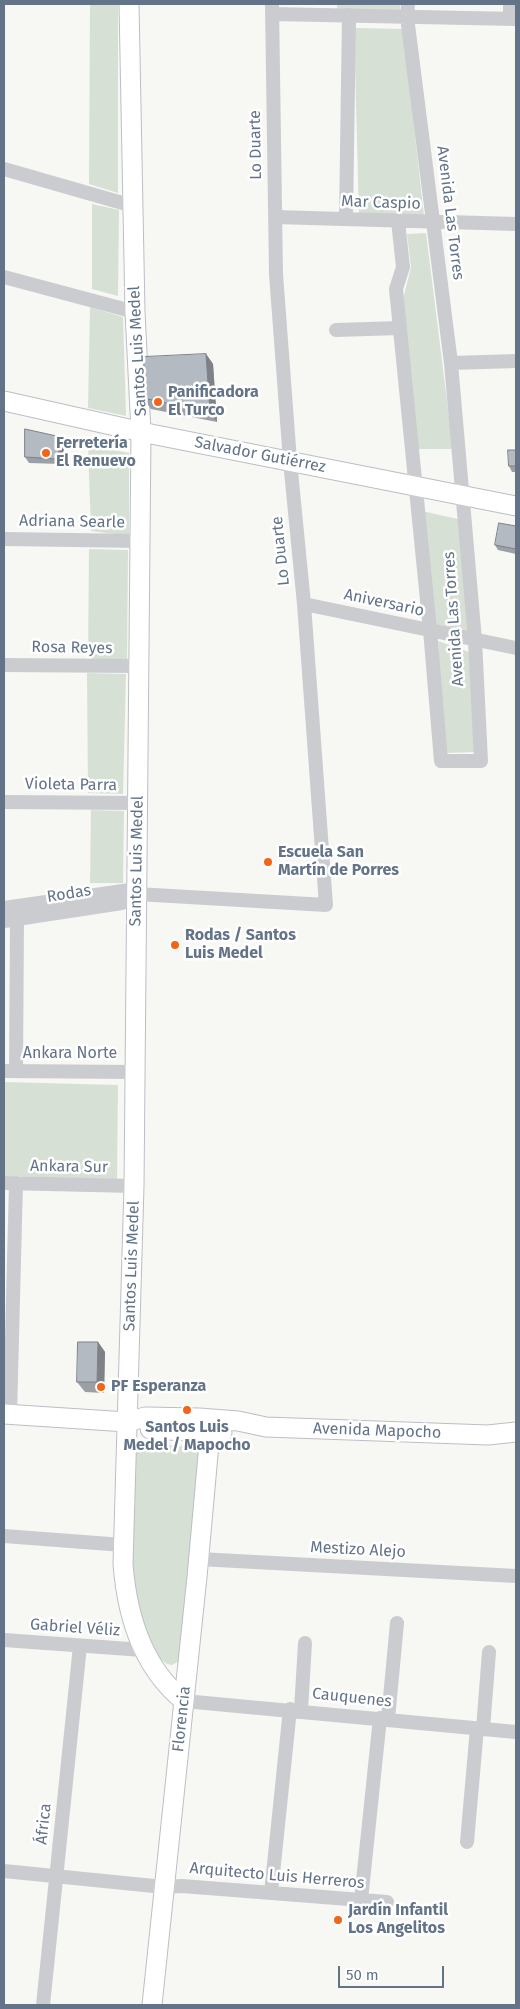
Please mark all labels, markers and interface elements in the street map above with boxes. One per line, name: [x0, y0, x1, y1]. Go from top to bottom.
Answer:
street label: Lo Duarte: [246, 110, 266, 180]
street label: Avenida Las Torres: [432, 145, 468, 281]
street label: Mar Caspio: [341, 192, 421, 214]
street label: Santos Luis Medel: [125, 285, 151, 417]
place label: Panificadora El Turco: [168, 383, 259, 421]
marker: Panificadora El Turco: [152, 396, 164, 408]
street label: Salvador Gutiérrez: [193, 433, 327, 477]
place label: Ferretería El Renuevo: [56, 434, 136, 472]
marker: Ferretería El Renuevo: [40, 447, 52, 459]
street label: Adriana Searle: [19, 511, 125, 533]
street label: Lo Duarte: [268, 515, 294, 587]
street label: Avenida Las Torres: [440, 551, 468, 687]
street label: Aniversario: [342, 585, 426, 621]
street label: Rosa Reyes: [31, 638, 113, 658]
street label: Violeta Parra: [25, 775, 117, 795]
street label: Santos Luis Medel: [126, 795, 148, 927]
place label: Escuela San Martín de Porres: [278, 843, 399, 881]
marker: Escuela San Martín de Porres: [262, 856, 274, 868]
street label: Rodas: [46, 881, 92, 907]
place label: Rodas / Santos Luis Medel: [185, 926, 296, 964]
marker: Rodas / Santos Luis Medel: [169, 939, 181, 951]
street label: Ankara Norte: [23, 1044, 117, 1064]
street label: Ankara Sur: [30, 1157, 108, 1177]
street label: Santos Luis Medel: [120, 1200, 144, 1332]
place label: PF Esperanza: [111, 1377, 206, 1397]
marker: PF Esperanza: [95, 1381, 107, 1393]
marker: Santos Luis Medel / Mapocho: [181, 1404, 193, 1416]
place label: Santos Luis Medel / Mapocho: [124, 1418, 250, 1456]
street label: Avenida Mapocho: [312, 1419, 442, 1443]
street label: Mestizo Alejo: [310, 1538, 406, 1562]
street label: Gabriel Véliz: [29, 1615, 121, 1641]
street label: Cauquenes: [311, 1684, 393, 1712]
street label: Florencia: [169, 1685, 195, 1753]
street label: África: [32, 1802, 56, 1846]
street label: Arquitecto Luis Herreros: [189, 1859, 365, 1893]
place label: Jardín Infantil Los Angelitos: [348, 1901, 448, 1939]
marker: Jardín Infantil Los Angelitos: [332, 1914, 344, 1926]
scale bar: [340, 1956, 446, 1988]
text: 50 m: [346, 1966, 379, 1984]

